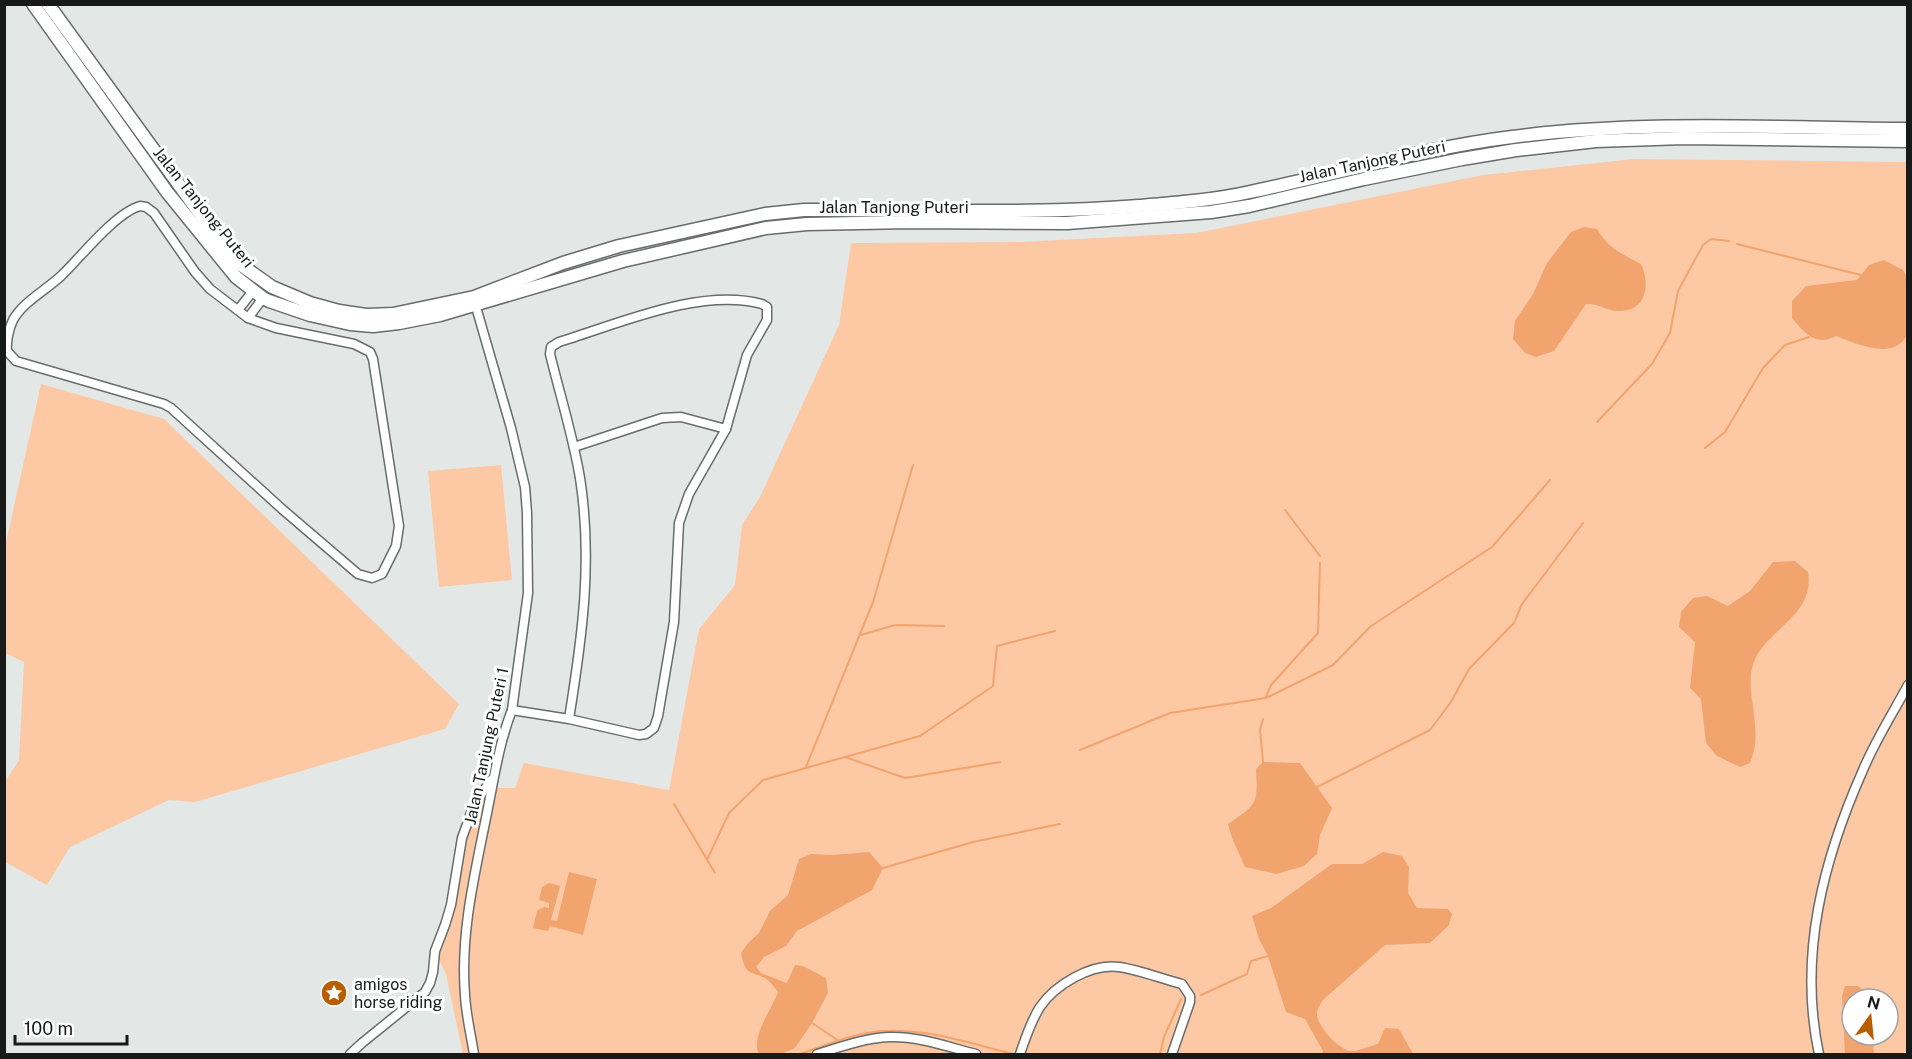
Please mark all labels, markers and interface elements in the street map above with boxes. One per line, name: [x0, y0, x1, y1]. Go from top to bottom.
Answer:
street label: Jalan Tanjong Puteri: [1297, 137, 1447, 186]
street label: Jalan Tanjong Puteri: [149, 143, 258, 271]
street label: Jalan Tanjong Puteri: [819, 198, 969, 217]
street label: Jalan Tanjung Puteri 1: [461, 666, 512, 826]
place label: amigos horse riding: [354, 975, 443, 1012]
place icon: amigos horse riding: [319, 978, 349, 1008]
north arrow: [1840, 987, 1900, 1047]
text: N: [1865, 992, 1882, 1014]
scale bar: [15, 1008, 128, 1046]
text: 100 m: [24, 1018, 73, 1039]

